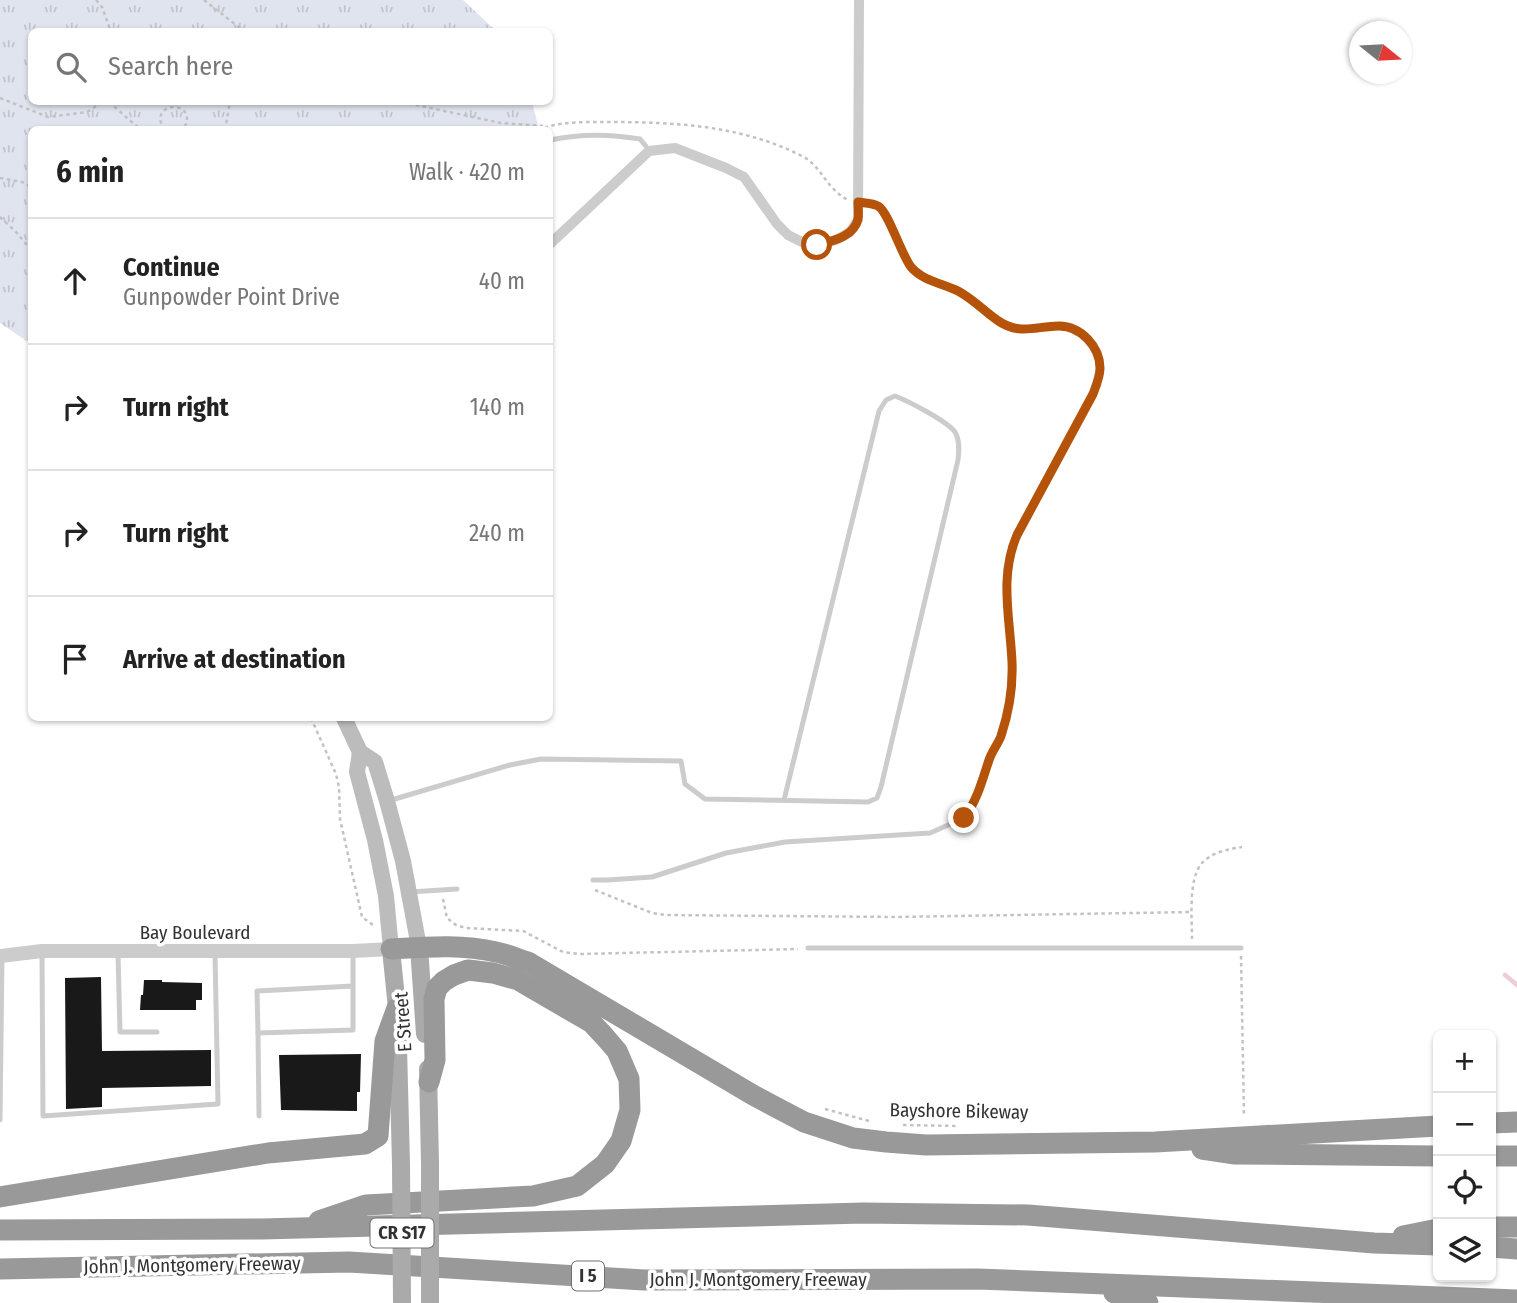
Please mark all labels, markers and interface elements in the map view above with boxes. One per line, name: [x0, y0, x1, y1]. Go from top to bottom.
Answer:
north arrow: [1349, 21, 1412, 84]
search box: [28, 28, 553, 105]
icon: search: [52, 48, 90, 86]
text: Search here: [108, 51, 233, 82]
text: 6 min: [56, 154, 124, 190]
text: Walk · 420 m: [409, 158, 525, 186]
route start: [801, 229, 832, 260]
text: Continue: [123, 252, 220, 283]
icon: ahead: [56, 262, 94, 300]
text: 40 m: [479, 267, 525, 295]
text: Gunpowder Point Drive: [123, 283, 340, 311]
icon: right: [56, 388, 94, 426]
text: Turn right: [123, 392, 229, 423]
text: 140 m: [470, 393, 525, 421]
icon: right: [56, 514, 94, 552]
text: Turn right: [123, 518, 229, 549]
text: 240 m: [469, 519, 525, 547]
icon: arrive: [56, 640, 94, 678]
text: Arrive at destination: [123, 644, 346, 675]
route end: [948, 802, 979, 833]
street label: Bay Boulevard: [140, 921, 250, 944]
street label: E Street: [389, 990, 417, 1053]
map controls: [1433, 1030, 1496, 1282]
button: +: [1433, 1030, 1496, 1093]
button: −: [1433, 1093, 1496, 1156]
street label: Bayshore Bikeway: [889, 1098, 1029, 1124]
button: locate: [1433, 1156, 1496, 1219]
road number: CR S17: [370, 1218, 434, 1248]
button: layers: [1433, 1219, 1496, 1282]
street label: John J. Montgomery Freeway: [83, 1252, 301, 1278]
road number: I 5: [572, 1261, 604, 1290]
street label: John J. Montgomery Freeway: [649, 1268, 867, 1291]

